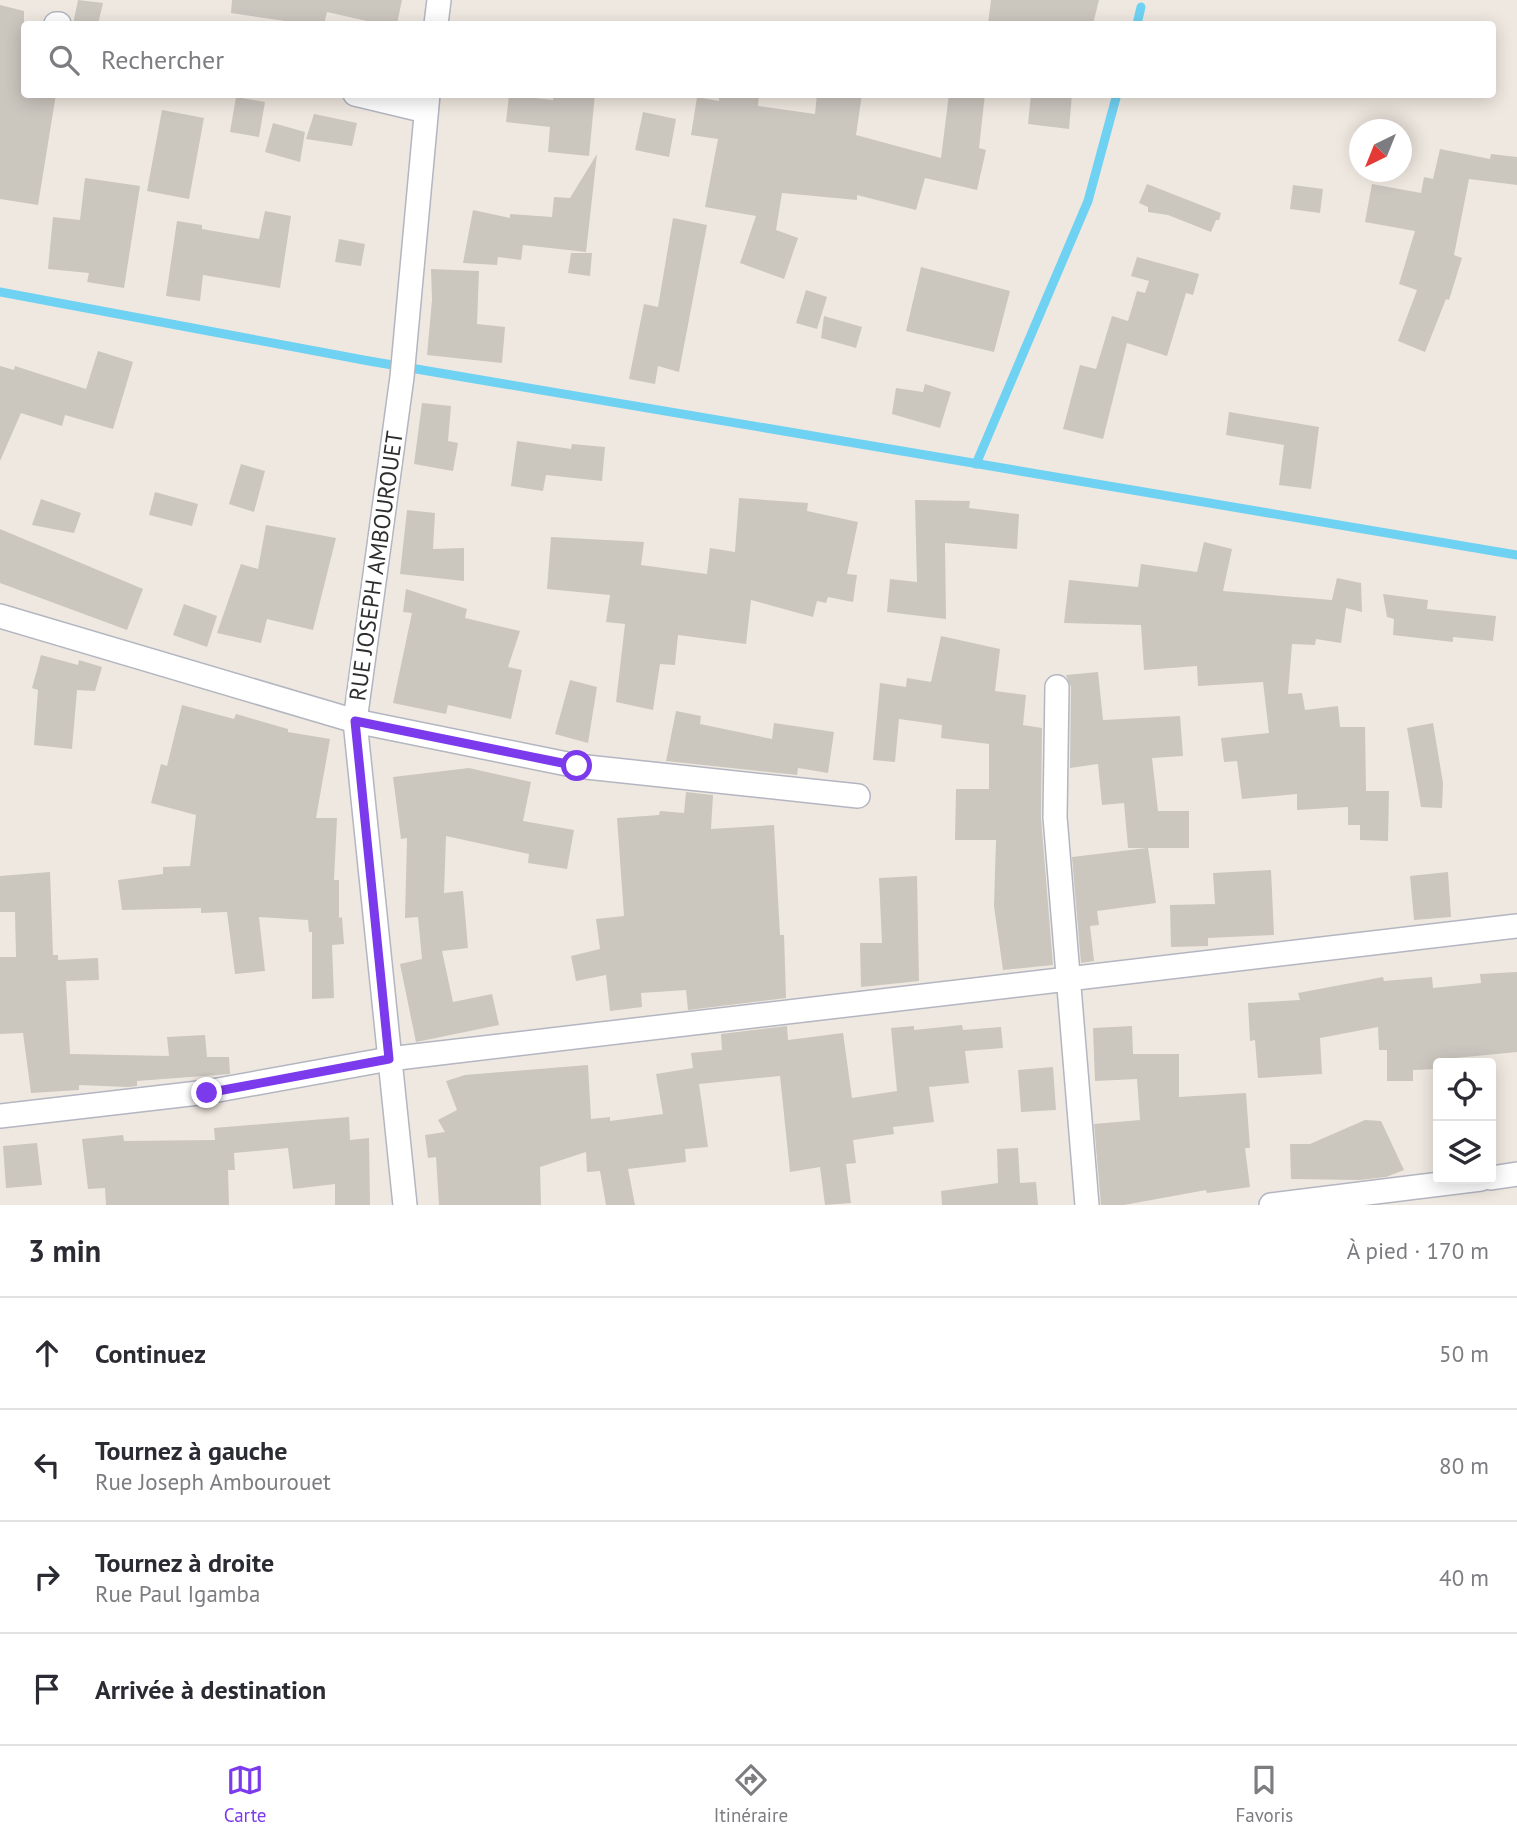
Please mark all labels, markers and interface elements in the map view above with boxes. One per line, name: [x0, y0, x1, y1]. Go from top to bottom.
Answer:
search box: [21, 21, 1496, 98]
icon: search: [45, 41, 83, 79]
text: Rechercher: [101, 43, 224, 76]
north arrow: [1349, 119, 1412, 182]
street label: RUE JOSEPH AMBOUROUET: [342, 429, 409, 703]
route start: [561, 750, 592, 781]
map controls: [1433, 1058, 1496, 1184]
button: locate: [1433, 1058, 1496, 1121]
route end: [191, 1077, 222, 1108]
button: layers: [1433, 1121, 1496, 1184]
text: 3 min: [28, 1231, 101, 1270]
text: À pied · 170 m: [1347, 1236, 1489, 1265]
icon: ahead: [28, 1334, 66, 1372]
text: Continuez: [95, 1337, 206, 1370]
text: 50 m: [1439, 1339, 1489, 1368]
text: Tournez à gauche: [95, 1434, 287, 1467]
icon: left: [28, 1446, 66, 1484]
text: 80 m: [1439, 1451, 1489, 1480]
text: Rue Joseph Ambourouet: [95, 1467, 331, 1496]
text: Tournez à droite: [95, 1546, 274, 1579]
icon: right: [28, 1558, 66, 1596]
text: 40 m: [1439, 1563, 1489, 1592]
text: Rue Paul Igamba: [95, 1579, 260, 1608]
icon: arrive: [28, 1670, 66, 1708]
text: Arrivée à destination: [95, 1673, 326, 1706]
tab: Carte: [224, 1761, 267, 1827]
tab: Itinéraire: [714, 1761, 788, 1827]
tab: Favoris: [1235, 1761, 1293, 1827]

